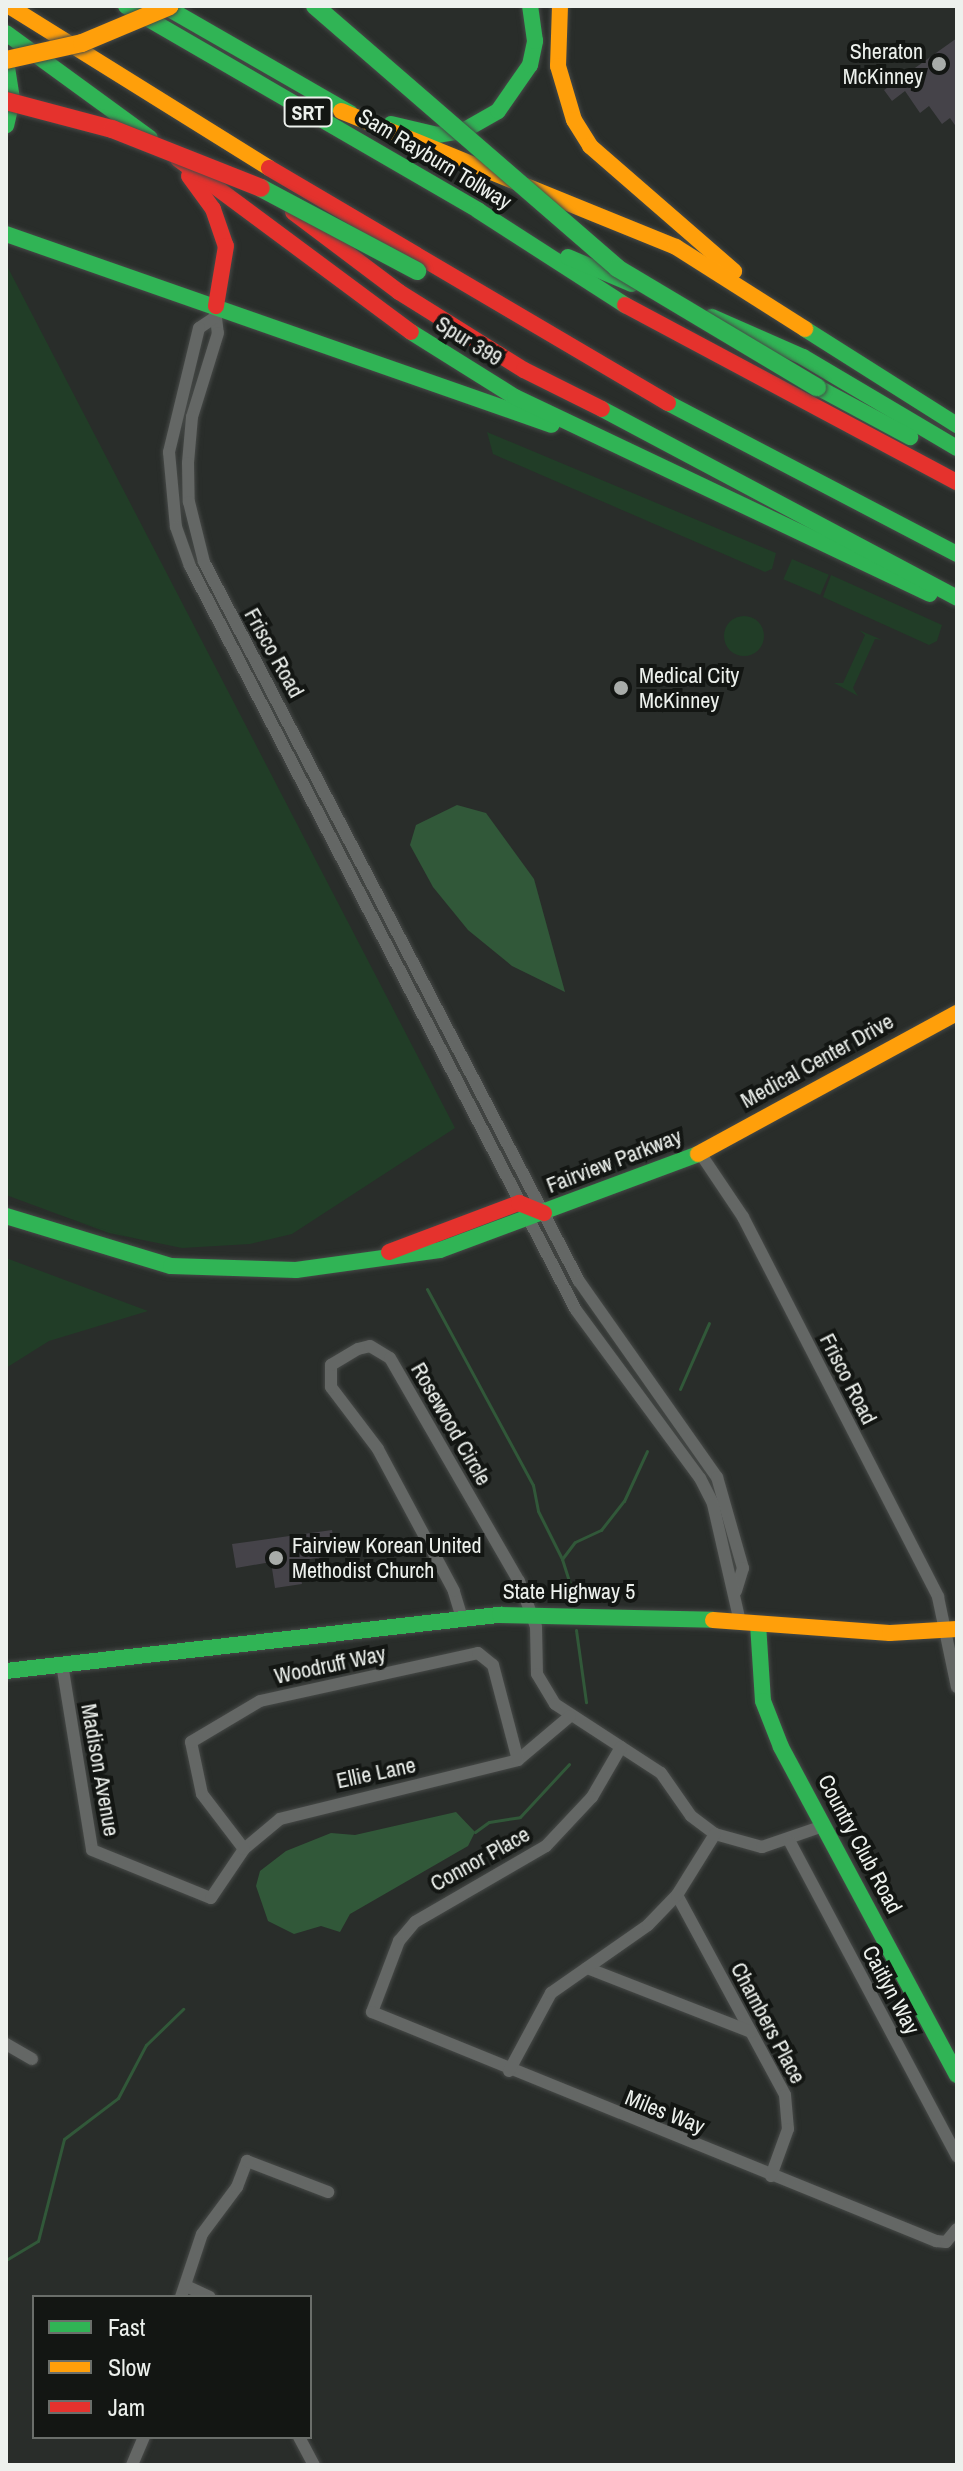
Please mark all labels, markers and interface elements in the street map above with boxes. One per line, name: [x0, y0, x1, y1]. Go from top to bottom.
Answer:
place label: Sheraton McKinney: [843, 38, 923, 90]
marker: Sheraton McKinney: [930, 55, 948, 73]
road number: SRT: [282, 96, 334, 128]
street label: Sam Rayburn Tollway: [353, 103, 517, 215]
street label: Spur 399: [431, 310, 507, 372]
street label: Frisco Road: [239, 604, 309, 702]
place label: Medical City McKinney: [639, 662, 739, 714]
marker: Medical City McKinney: [610, 677, 632, 699]
street label: Medical Center Drive: [736, 1008, 898, 1114]
street label: Fairview Parkway: [543, 1123, 685, 1199]
street label: Frisco Road: [814, 1329, 882, 1429]
street label: Rosewood Circle: [405, 1358, 497, 1490]
place label: Fairview Korean United Methodist Church: [292, 1532, 482, 1584]
marker: Fairview Korean United Methodist Church: [267, 1549, 285, 1567]
street label: State Highway 5: [503, 1579, 635, 1605]
street label: Woodruff Way: [272, 1640, 388, 1690]
street label: Madison Avenue: [75, 1701, 125, 1839]
street label: Ellie Lane: [334, 1752, 418, 1794]
street label: Country Club Road: [812, 1770, 908, 1918]
street label: Connor Place: [426, 1821, 534, 1897]
street label: Caitlyn Way: [857, 1941, 925, 2039]
street label: Chambers Place: [725, 1958, 811, 2088]
street label: Miles Way: [621, 2084, 709, 2140]
legend: [32, 2295, 312, 2439]
text: Fast: [108, 2311, 145, 2343]
text: Slow: [108, 2351, 151, 2383]
text: Jam: [108, 2391, 145, 2423]

